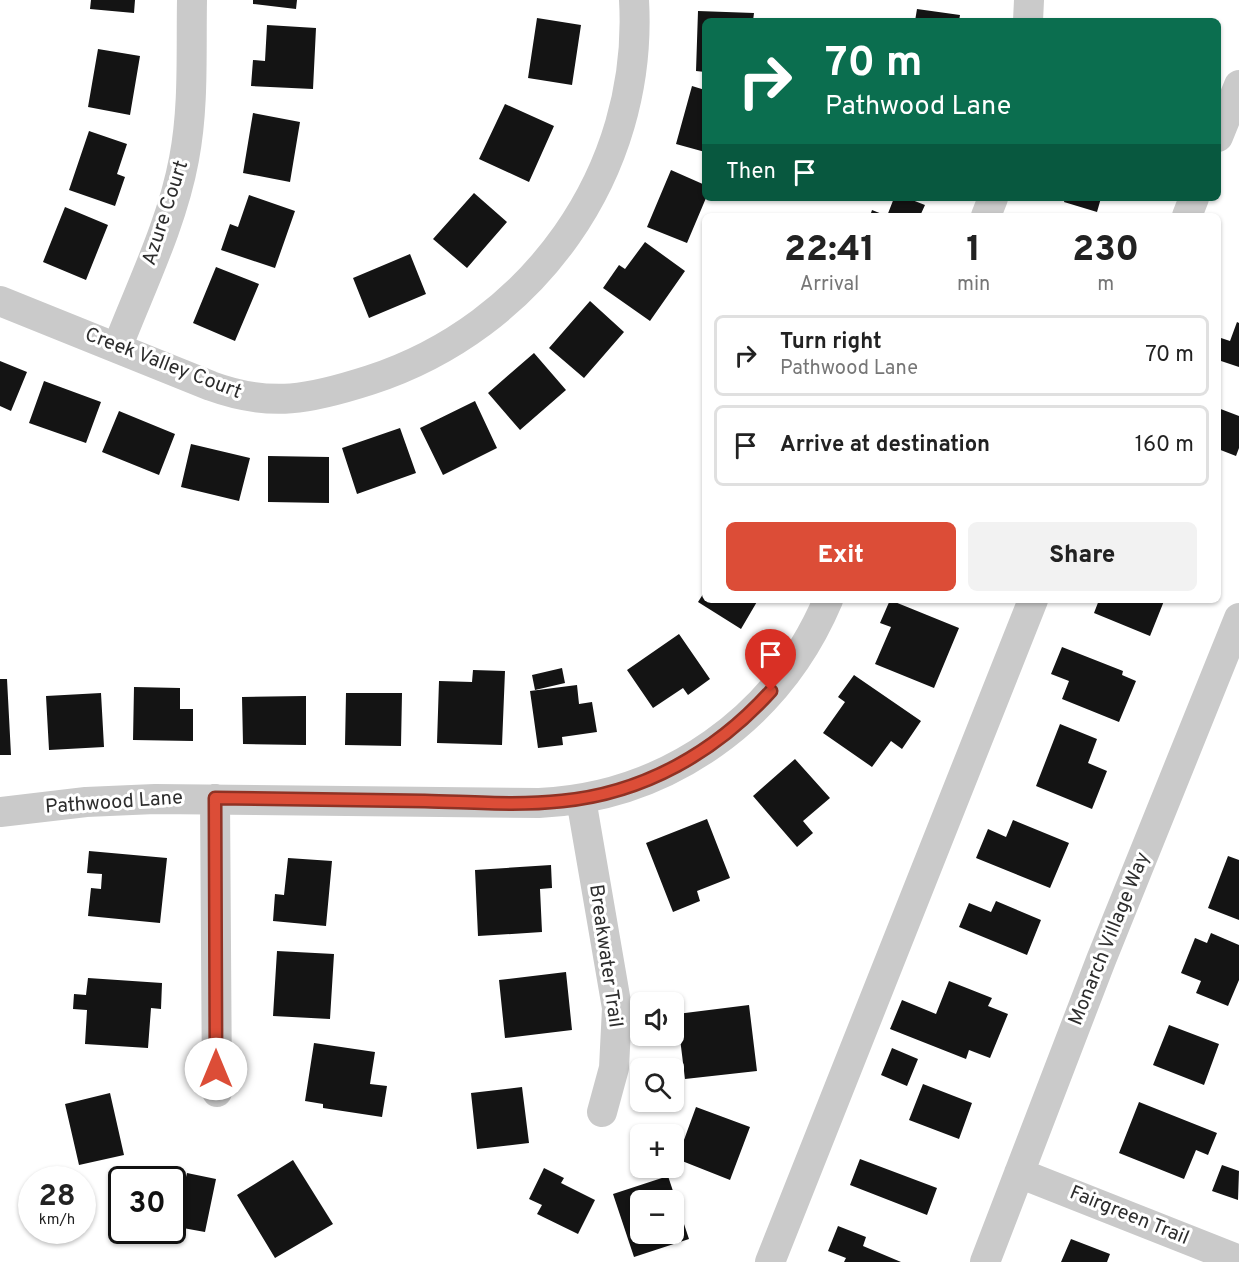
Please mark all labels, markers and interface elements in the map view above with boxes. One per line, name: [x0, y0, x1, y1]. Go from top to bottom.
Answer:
text: 70 m: [825, 38, 923, 91]
icon: right: [726, 42, 804, 120]
text: Pathwood Lane: [825, 90, 1011, 124]
icon: arrive: [788, 156, 821, 189]
street label: Azure Court: [137, 157, 195, 269]
text: Then: [726, 159, 776, 186]
text: 22:41: [784, 228, 875, 274]
text: 1: [966, 228, 981, 274]
text: 230: [1072, 228, 1139, 274]
text: Arrival: [800, 272, 859, 298]
text: min: [957, 272, 990, 298]
text: m: [1097, 272, 1114, 298]
street label: Creek Valley Court: [81, 322, 245, 406]
text: Turn right: [780, 329, 882, 356]
icon: right: [729, 339, 762, 372]
text: 70 m: [1145, 342, 1194, 369]
text: Pathwood Lane: [780, 356, 918, 382]
icon: arrive: [729, 429, 762, 462]
text: Arrive at destination: [780, 432, 990, 459]
text: 160 m: [1135, 432, 1194, 459]
button: Exit: [726, 522, 956, 591]
button: Share: [968, 522, 1197, 591]
pin: [745, 629, 796, 691]
icon: arrive: [754, 638, 787, 671]
street label: Pathwood Lane: [44, 785, 184, 821]
street label: Monarch Village Way: [1063, 848, 1157, 1030]
street label: Breakwater Trail: [582, 883, 628, 1029]
map controls: [630, 992, 684, 1244]
button: sound: [630, 992, 684, 1046]
position arrow: [184, 1037, 248, 1101]
button: search: [630, 1058, 684, 1112]
button: +: [630, 1124, 684, 1178]
speed limit sign: 30: [108, 1166, 186, 1244]
text: 28: [38, 1179, 76, 1216]
street label: Fairgreen Trail: [1065, 1180, 1193, 1252]
button: −: [630, 1190, 684, 1244]
text: km/h: [39, 1211, 75, 1230]

